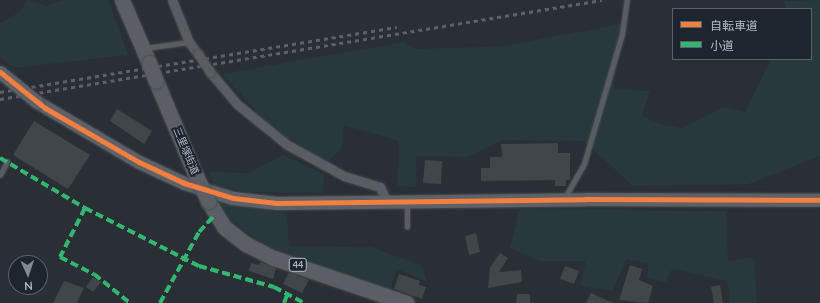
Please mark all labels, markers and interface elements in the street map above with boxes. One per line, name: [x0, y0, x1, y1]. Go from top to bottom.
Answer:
legend: [672, 8, 812, 60]
text: 自転車道: [710, 18, 758, 33]
text: 小道: [710, 38, 734, 53]
street label: 三里塚街道: [171, 126, 201, 176]
north arrow: [8, 255, 48, 295]
road number: 44: [288, 258, 308, 272]
text: N: [24, 280, 33, 293]

